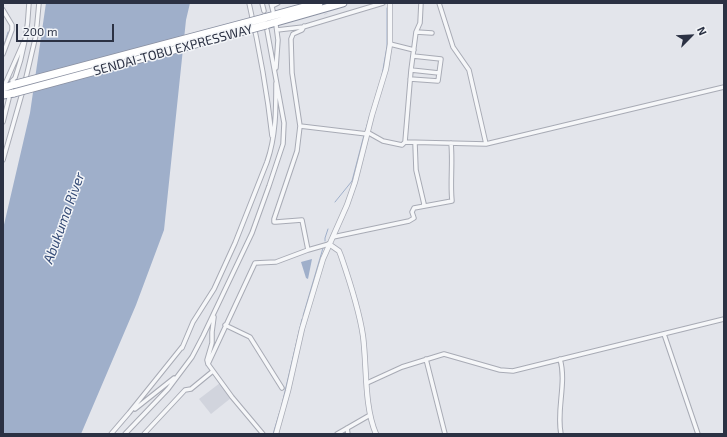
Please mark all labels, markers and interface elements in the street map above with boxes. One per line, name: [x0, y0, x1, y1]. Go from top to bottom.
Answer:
scale bar: [18, 16, 116, 42]
north arrow: [671, 16, 711, 56]
street label: SENDAI-TOBU EXPRESSWAY: [92, 21, 254, 79]
text: 200 m: [23, 24, 57, 38]
text: N: [695, 25, 710, 37]
water label: Abukuma River: [40, 170, 88, 266]

